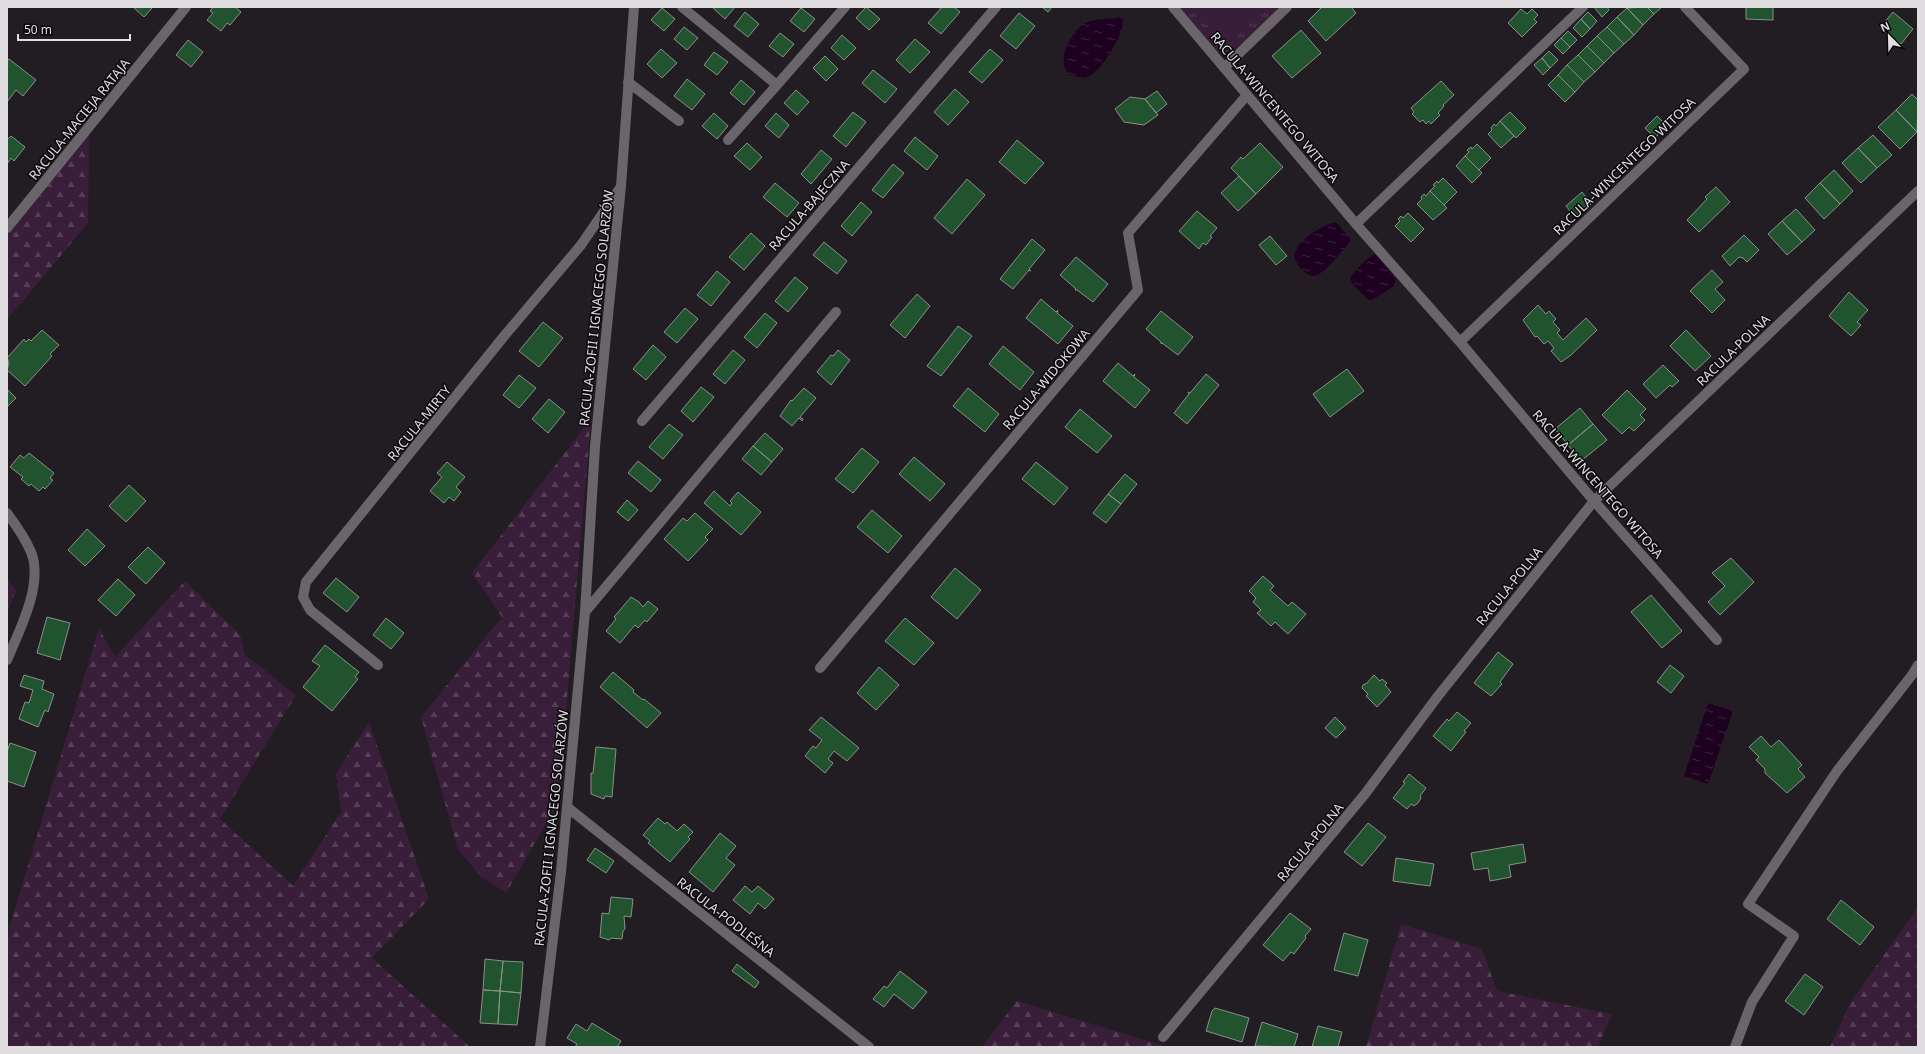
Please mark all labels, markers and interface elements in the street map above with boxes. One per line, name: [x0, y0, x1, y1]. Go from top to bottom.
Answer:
scale bar: [18, 16, 130, 42]
north arrow: [1869, 16, 1909, 56]
text: N: [1878, 18, 1892, 35]
text: 50 m: [24, 21, 52, 38]
street label: RACULA-WINCENTEGO WITOSA: [1207, 28, 1344, 187]
street label: RACULA-MACIEJA RATAJA: [24, 54, 134, 184]
street label: RACULA-WINCENTEGO WITOSA: [1549, 93, 1700, 239]
street label: RACULA-BAJECZNA: [764, 155, 854, 254]
street label: RACULA-ZOFII I IGNACEGO SOLARZÓW: [575, 189, 617, 427]
street label: RACULA-POLNA: [1692, 310, 1774, 390]
street label: RACULA-WIDOKOWA: [998, 324, 1094, 433]
street label: RACULA-MIRTY: [383, 381, 455, 464]
street label: RACULA-WINCENTEGO WITOSA: [1528, 406, 1668, 563]
street label: RACULA-POLNA: [1472, 542, 1547, 629]
street label: RACULA-ZOFII I IGNACEGO SOLARZÓW: [530, 709, 572, 947]
street label: RACULA-POLNA: [1273, 798, 1348, 885]
street label: RACULA-PODLEŚNA: [673, 873, 779, 961]

